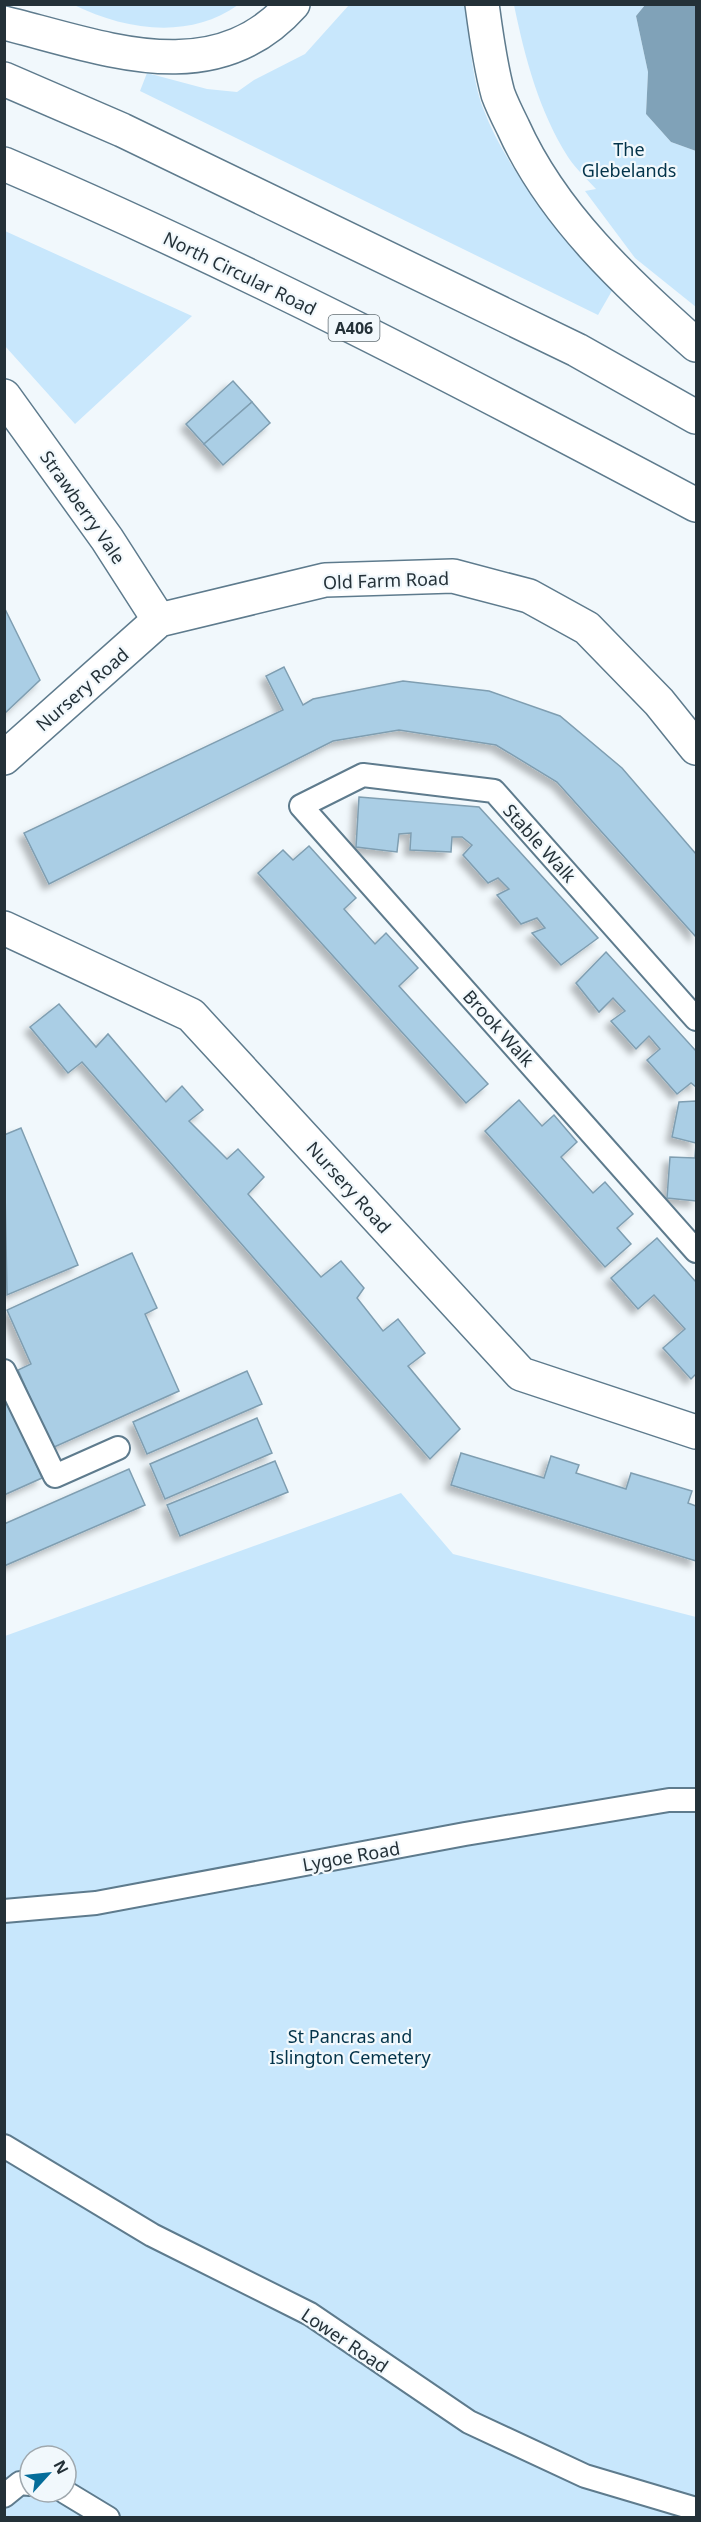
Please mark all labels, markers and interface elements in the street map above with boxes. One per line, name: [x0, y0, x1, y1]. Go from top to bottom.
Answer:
park label: The Glebelands: [582, 137, 676, 182]
street label: North Circular Road: [160, 226, 320, 320]
road number: A406: [328, 315, 380, 341]
street label: Strawberry Vale: [35, 446, 131, 568]
street label: Old Farm Road: [323, 566, 449, 594]
street label: Nursery Road: [31, 642, 133, 736]
street label: Stable Walk: [498, 799, 582, 888]
street label: Brook Walk: [458, 984, 540, 1072]
street label: Nursery Road: [301, 1136, 397, 1238]
street label: Lygoe Road: [300, 1836, 402, 1876]
park label: St Pancras and Islington Cemetery: [269, 2024, 431, 2069]
street label: Lower Road: [297, 2302, 393, 2378]
north arrow: [18, 2444, 78, 2504]
text: N: [49, 2456, 74, 2478]

